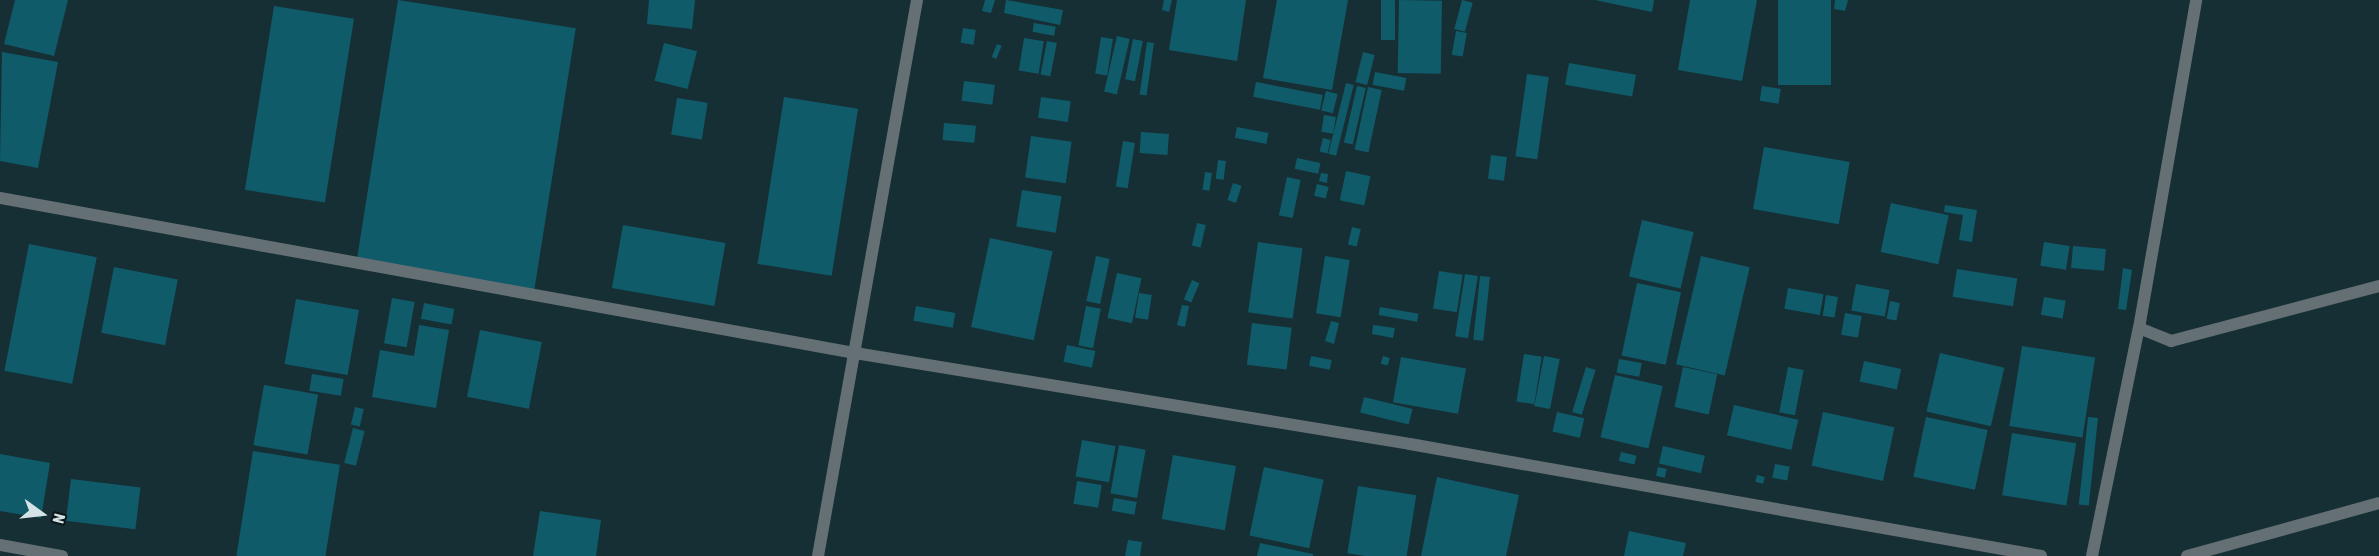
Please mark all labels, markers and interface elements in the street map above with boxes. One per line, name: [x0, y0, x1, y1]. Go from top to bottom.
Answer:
north arrow: [12, 484, 72, 544]
text: N: [49, 512, 69, 526]

